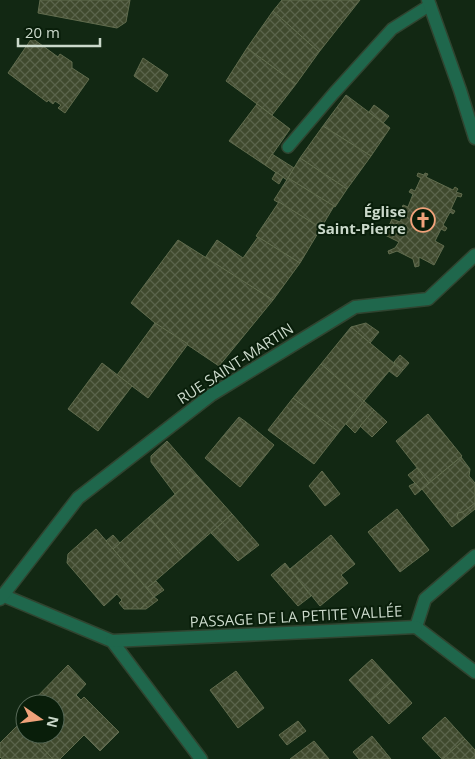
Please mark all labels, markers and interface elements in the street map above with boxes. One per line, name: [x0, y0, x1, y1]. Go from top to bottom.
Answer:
scale bar: [18, 15, 100, 47]
text: 20 m: [25, 22, 60, 42]
place label: Église Saint-Pierre: [318, 201, 406, 238]
church icon: Église Saint-Pierre: [410, 207, 436, 233]
street label: RUE SAINT-MARTIN: [173, 318, 297, 408]
street label: PASSAGE DE LA PETITE VALLÉE: [189, 600, 403, 632]
north arrow: [15, 694, 65, 744]
text: N: [43, 714, 64, 730]

